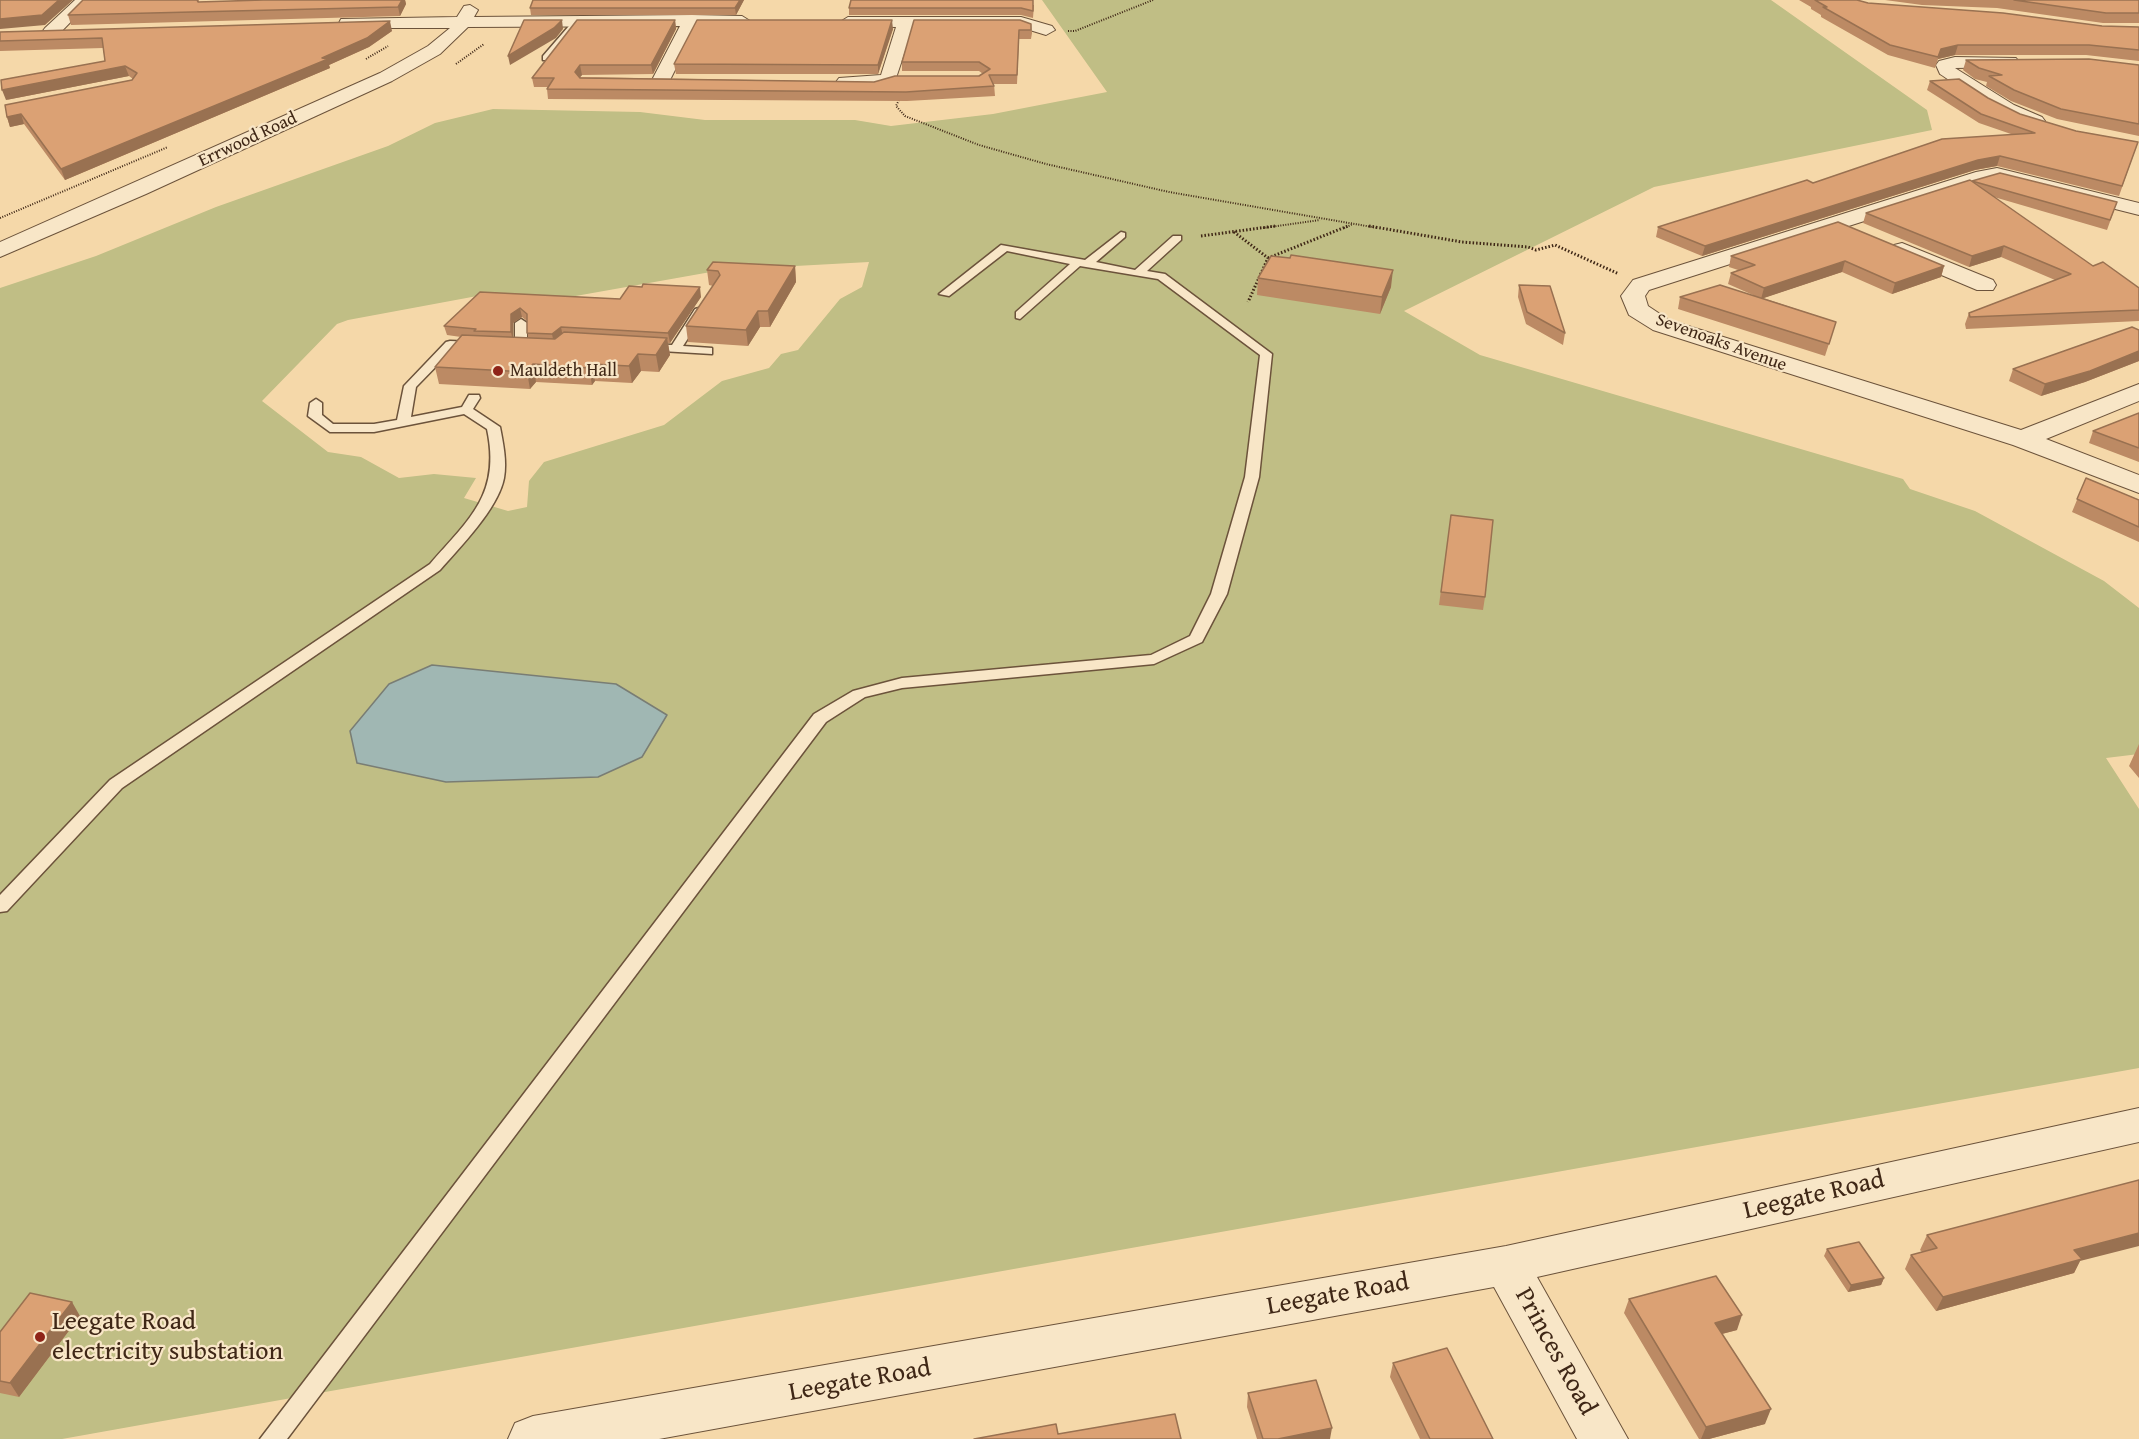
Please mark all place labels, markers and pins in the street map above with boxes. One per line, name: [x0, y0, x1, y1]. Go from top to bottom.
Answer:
place label: Mauldeth Hall: [510, 360, 617, 382]
marker: Mauldeth Hall: [491, 364, 505, 378]
place label: Leegate Road electricity substation: [52, 1306, 283, 1368]
marker: Leegate Road electricity substation: [33, 1330, 47, 1344]

